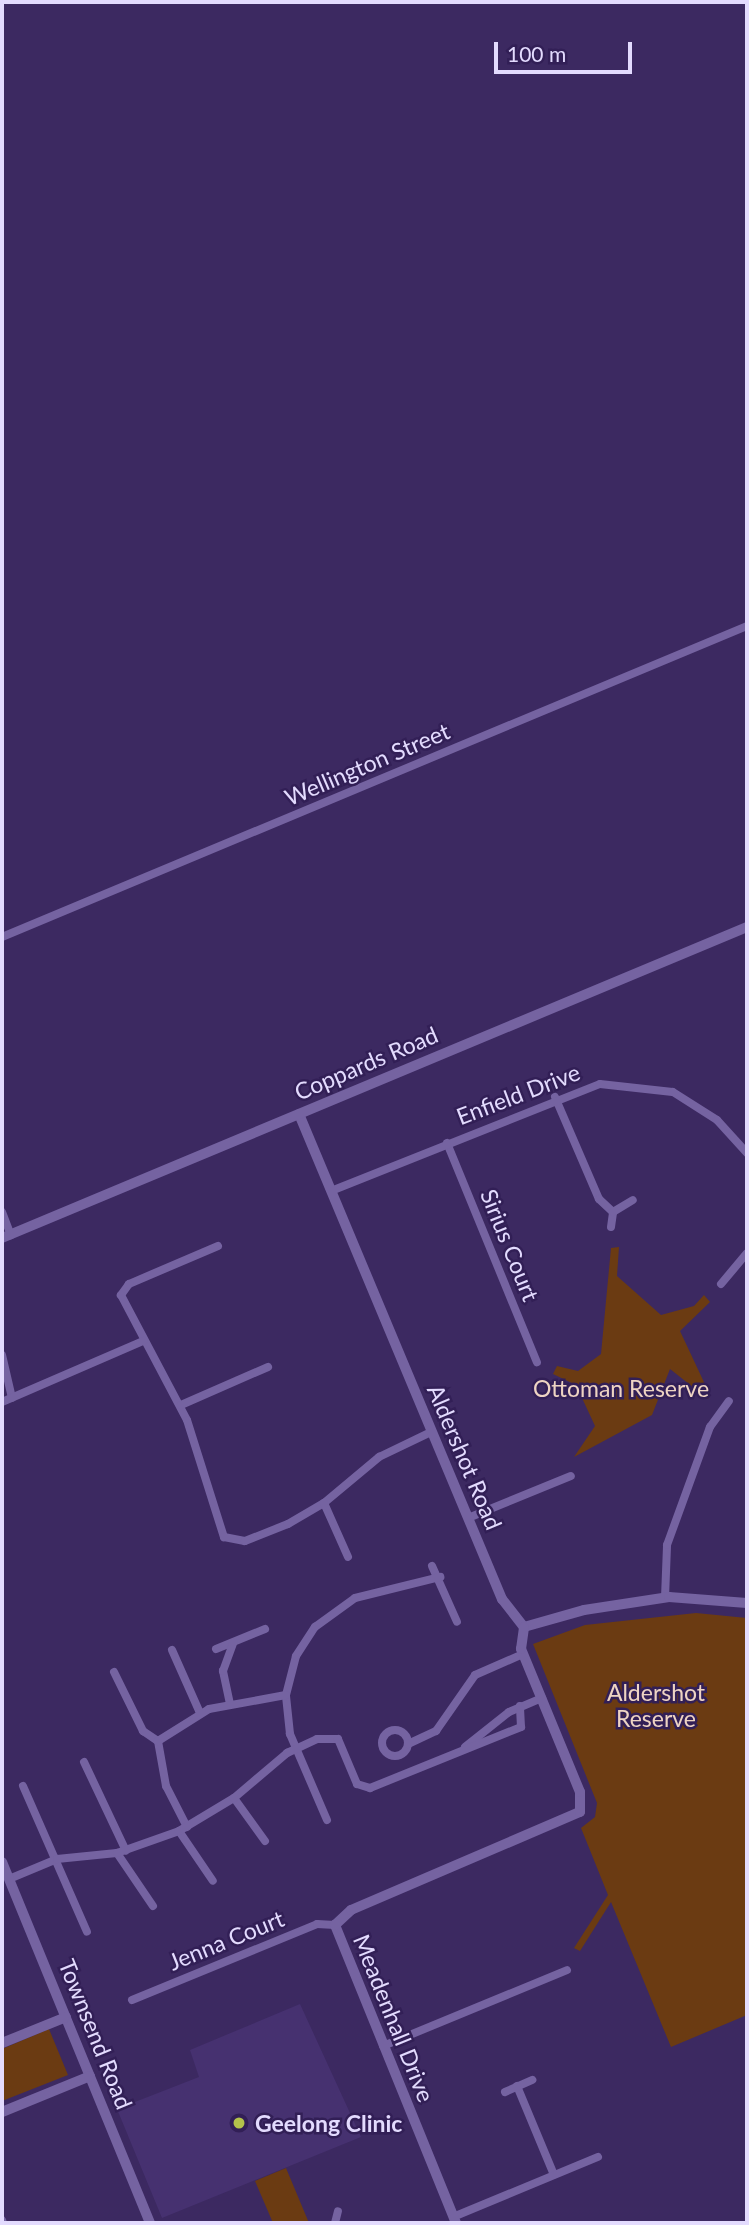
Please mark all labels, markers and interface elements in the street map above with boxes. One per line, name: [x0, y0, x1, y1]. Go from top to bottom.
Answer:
scale bar: [497, 28, 635, 72]
text: 100 m: [507, 41, 566, 66]
street label: Wellington Street: [280, 717, 454, 811]
street label: Coppards Road: [290, 1020, 442, 1106]
street label: Enfield Drive: [452, 1058, 584, 1130]
street label: Sirius Court: [475, 1185, 545, 1305]
park label: Ottoman Reserve: [533, 1374, 709, 1402]
street label: Aldershot Road: [422, 1380, 508, 1534]
park label: Aldershot Reserve: [607, 1678, 705, 1732]
street label: Jenna Court: [164, 1904, 288, 1976]
street label: Meadenhall Drive: [348, 1930, 440, 2106]
street label: Townsend Road: [53, 1955, 139, 2113]
place label: Geelong Clinic: [255, 2109, 402, 2137]
marker: Geelong Clinic: [229, 2113, 249, 2133]

